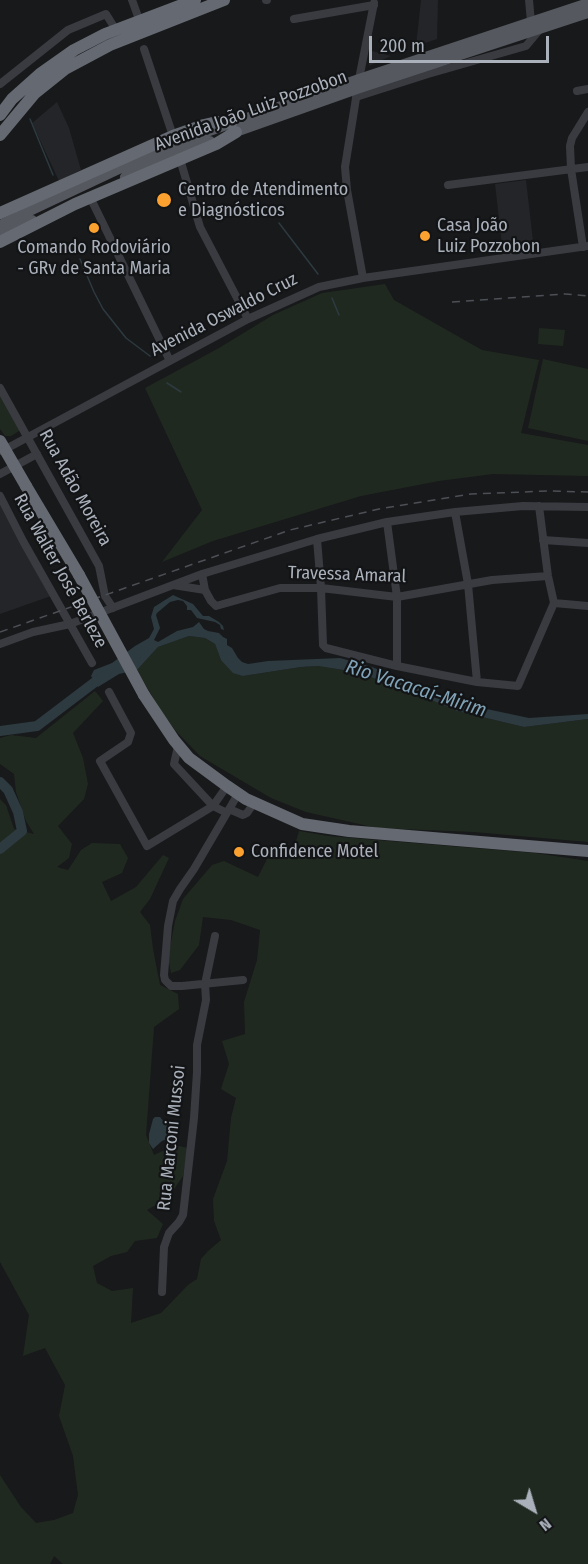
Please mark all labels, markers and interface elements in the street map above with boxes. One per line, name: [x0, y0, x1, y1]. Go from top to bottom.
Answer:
scale bar: [372, 24, 552, 62]
text: 200 m: [380, 35, 425, 57]
street label: Avenida João Luiz Pozzobon: [152, 66, 350, 156]
place label: Centro de Atendimento e Diagnósticos: [178, 179, 348, 222]
marker: Centro de Atendimento e Diagnósticos: [155, 191, 173, 209]
place label: Casa João Luiz Pozzobon: [437, 215, 540, 258]
marker: Comando Rodoviário - GRv de Santa Maria: [87, 221, 101, 235]
marker: Casa João Luiz Pozzobon: [418, 229, 432, 243]
place label: Comando Rodoviário - GRv de Santa Maria: [17, 237, 171, 280]
street label: Avenida Oswaldo Cruz: [147, 269, 301, 361]
street label: Rua Adão Moreira: [34, 426, 116, 550]
street label: Rua Walter José Berleze: [9, 490, 111, 652]
street label: Travessa Amaral: [288, 562, 406, 588]
water label: Rio Vacacaí-Mirim: [343, 655, 489, 723]
place label: Confidence Motel: [251, 841, 378, 863]
marker: Confidence Motel: [232, 845, 246, 859]
street label: Rua Marconi Mussoi: [154, 1064, 190, 1212]
north arrow: [504, 1480, 564, 1540]
text: N: [536, 1514, 555, 1535]

